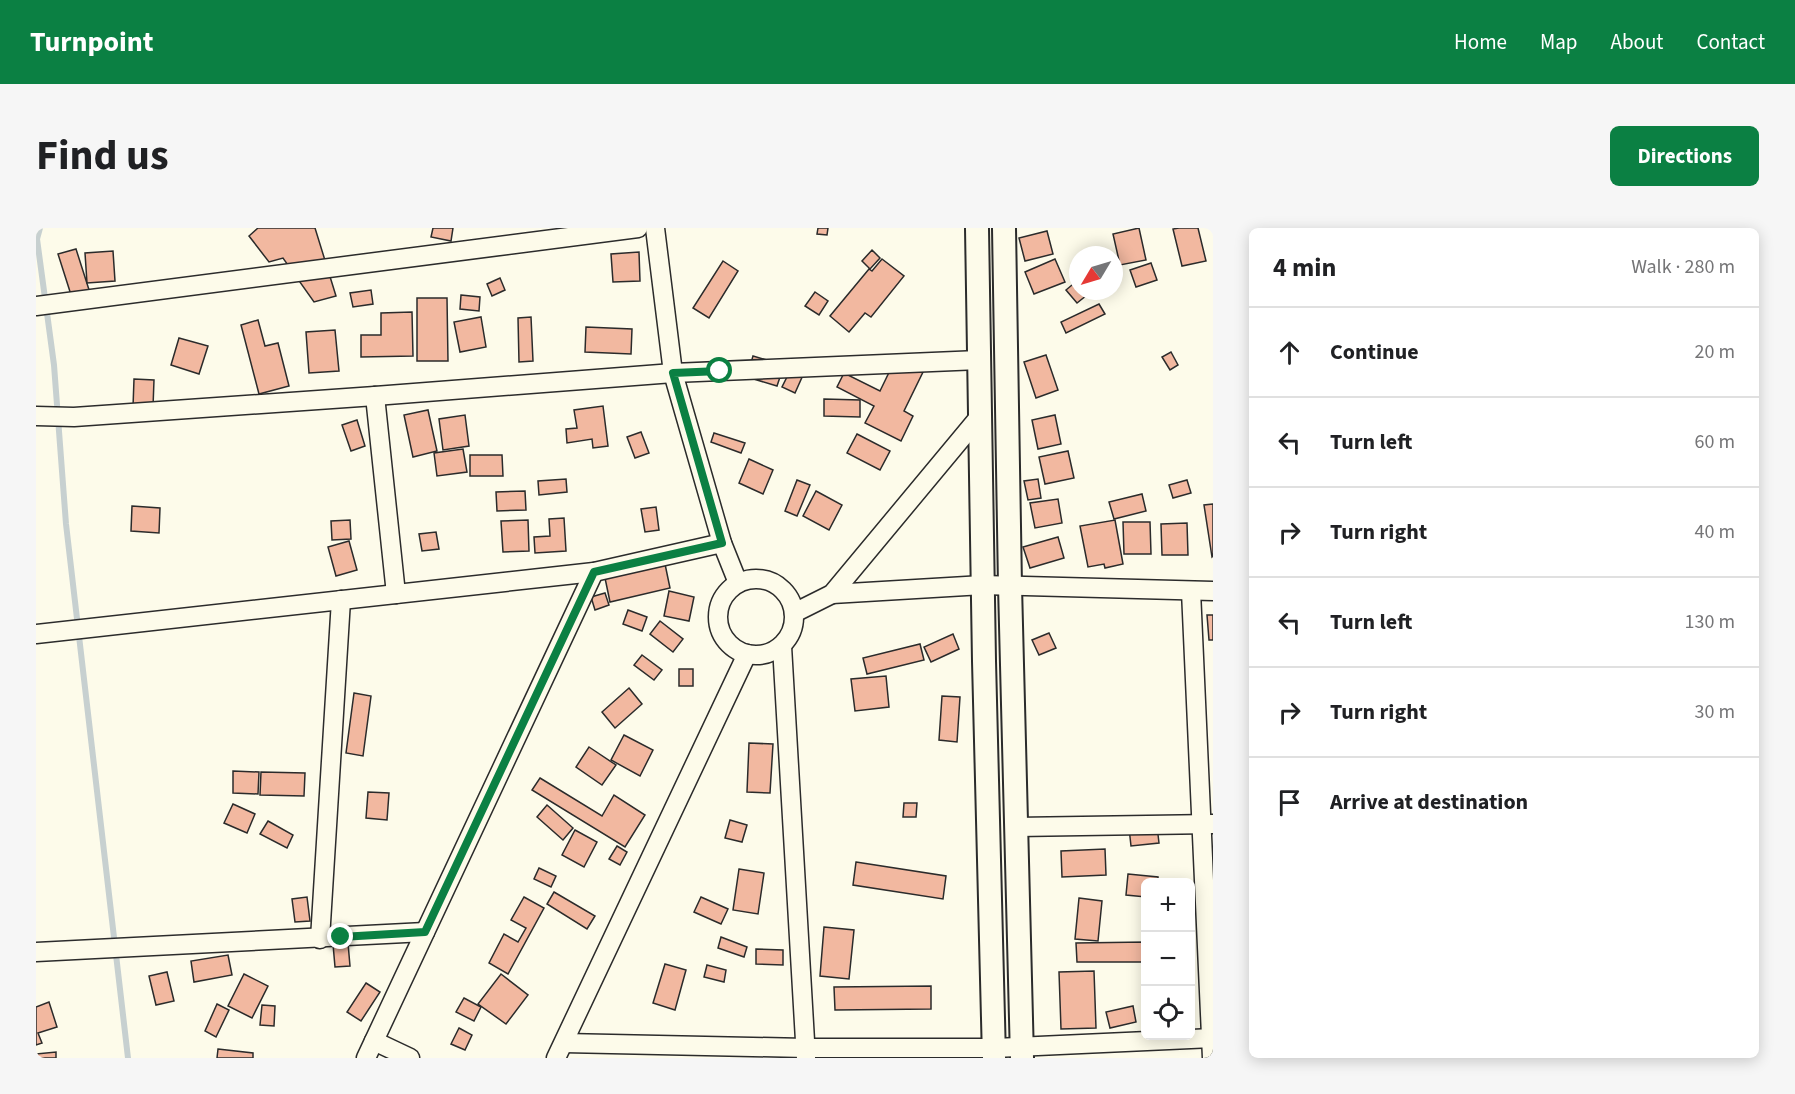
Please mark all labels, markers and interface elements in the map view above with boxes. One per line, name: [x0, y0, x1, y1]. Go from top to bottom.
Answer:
text: Turnpoint: [30, 22, 154, 62]
text: Home: [1454, 27, 1507, 57]
text: Map: [1540, 27, 1578, 57]
text: About: [1611, 27, 1663, 57]
text: Contact: [1696, 27, 1765, 57]
text: Find us: [36, 126, 169, 186]
button: Directions: [1610, 126, 1759, 186]
north arrow: [1069, 246, 1123, 300]
text: 4 min: [1273, 249, 1336, 286]
text: Walk · 280 m: [1631, 253, 1735, 281]
icon: ahead: [1273, 336, 1306, 369]
text: Continue: [1330, 336, 1419, 368]
text: 20 m: [1695, 338, 1735, 366]
route start: [706, 357, 732, 383]
icon: left: [1273, 426, 1306, 459]
text: Turn left: [1330, 426, 1412, 458]
text: 60 m: [1695, 428, 1735, 456]
icon: right: [1273, 516, 1306, 549]
text: Turn right: [1330, 516, 1427, 548]
text: 40 m: [1695, 518, 1735, 546]
icon: left: [1273, 606, 1306, 639]
text: Turn left: [1330, 606, 1412, 638]
text: 130 m: [1685, 608, 1735, 636]
icon: right: [1273, 696, 1306, 729]
text: Turn right: [1330, 696, 1427, 728]
text: 30 m: [1695, 698, 1735, 726]
icon: arrive: [1273, 786, 1306, 819]
text: Arrive at destination: [1330, 786, 1528, 818]
map controls: [1141, 878, 1195, 1040]
button: +: [1141, 878, 1195, 932]
route end: [327, 923, 353, 949]
button: −: [1141, 932, 1195, 986]
button: locate: [1141, 986, 1195, 1040]

